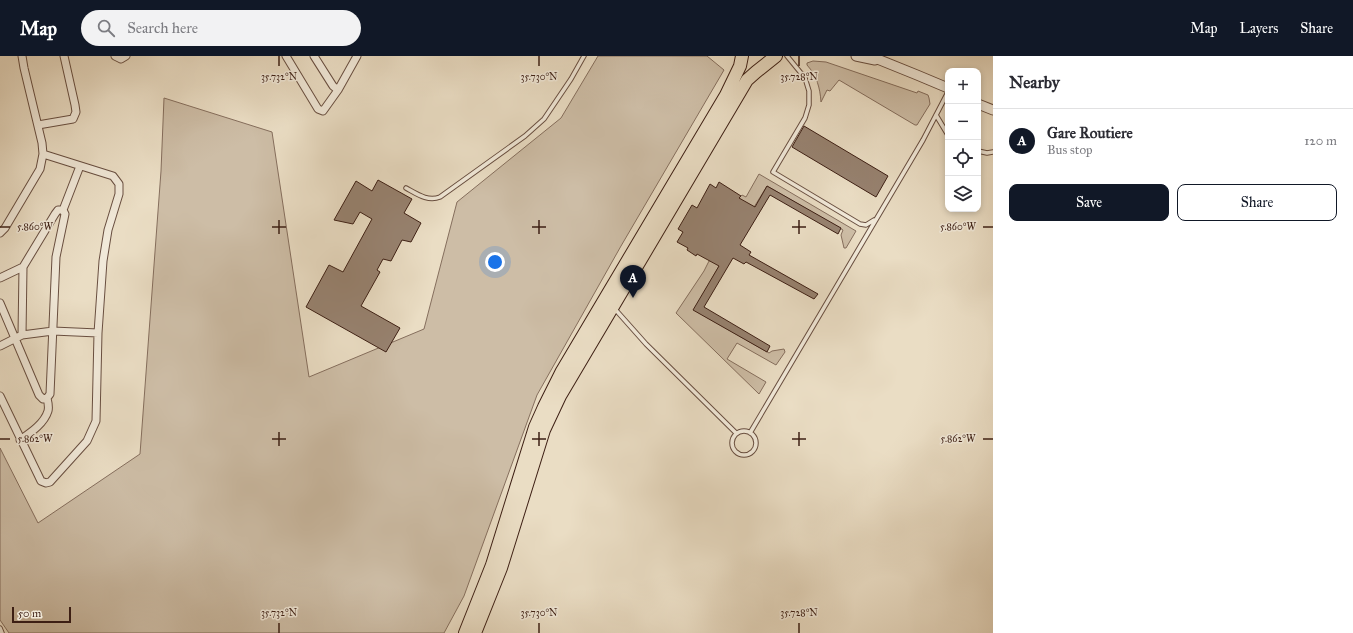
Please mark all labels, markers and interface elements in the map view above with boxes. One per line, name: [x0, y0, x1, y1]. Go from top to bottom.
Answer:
search box: [81, 10, 361, 46]
text: Map: [20, 17, 57, 40]
icon: search: [95, 17, 117, 39]
text: Search here: [127, 19, 198, 37]
text: Map: [1190, 20, 1218, 37]
text: Layers: [1240, 20, 1278, 37]
text: Share: [1300, 20, 1333, 37]
map controls: [945, 68, 981, 212]
button: +: [945, 68, 981, 104]
text: 35.732°N: [261, 71, 298, 83]
text: 35.730°N: [520, 71, 558, 83]
text: 35.728°N: [780, 71, 818, 83]
text: Nearby: [1009, 72, 1060, 93]
button: −: [945, 104, 981, 140]
text: Gare Routiere: [1047, 124, 1133, 142]
text: A: [1018, 133, 1026, 149]
text: 120 m: [1304, 133, 1337, 149]
button: locate: [945, 140, 981, 176]
text: Bus stop: [1047, 142, 1093, 158]
button: layers: [945, 176, 981, 212]
button: Save: [1009, 184, 1169, 221]
button: Share: [1177, 184, 1337, 221]
text: 5.860°W: [17, 221, 53, 233]
text: 5.860°W: [940, 221, 976, 233]
your location: [485, 252, 505, 272]
pin: A: [620, 265, 646, 298]
text: 5.862°W: [18, 433, 53, 445]
text: 5.862°W: [941, 433, 976, 445]
scale bar: [12, 605, 71, 624]
text: 50 m: [18, 607, 41, 620]
text: 35.732°N: [261, 607, 298, 619]
text: 35.730°N: [520, 607, 558, 619]
text: 35.728°N: [780, 607, 818, 619]

